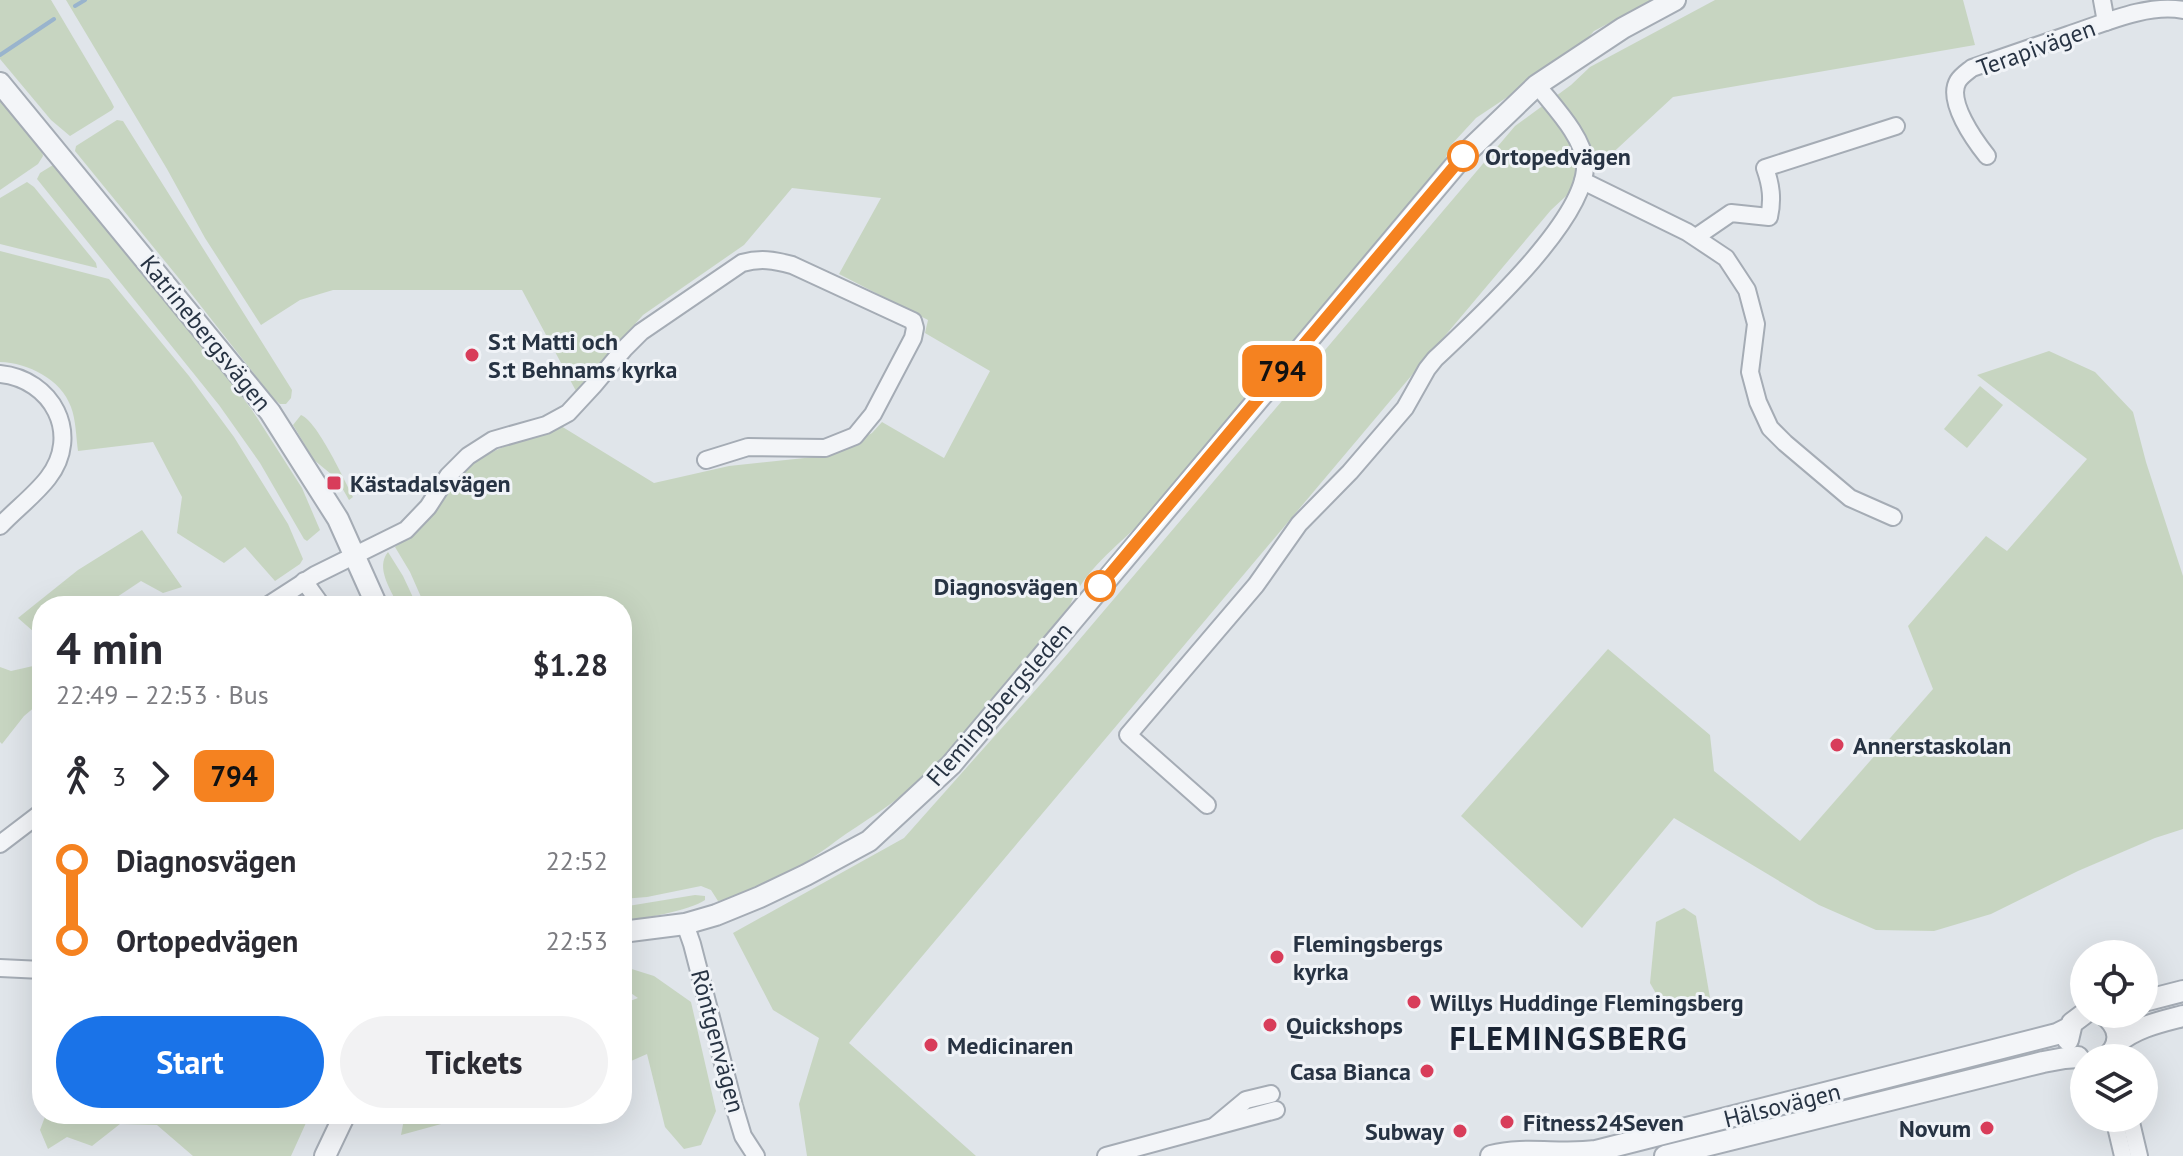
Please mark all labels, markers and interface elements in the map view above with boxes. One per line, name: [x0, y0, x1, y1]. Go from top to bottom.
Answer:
street label: Terapivägen: [1973, 12, 2099, 84]
marker: Ortopedvägen: [1448, 141, 1478, 171]
place label: Ortopedvägen: [1485, 141, 1631, 172]
street label: Katrinebergsvägen: [134, 249, 278, 417]
place label: S:t Matti och S:t Behnams kyrka: [488, 326, 677, 385]
line badge: 794: [1236, 345, 1328, 397]
marker: S:t Matti och S:t Behnams kyrka: [463, 346, 481, 364]
text: 794: [1258, 352, 1306, 389]
place label: Kästadalsvägen: [350, 468, 511, 499]
marker: Kästadalsvägen: [325, 474, 343, 492]
place label: Diagnosvägen: [934, 571, 1078, 602]
marker: Diagnosvägen: [1085, 571, 1115, 601]
street label: Flemingsbergsleden: [919, 616, 1079, 792]
text: 4 min: [56, 619, 163, 676]
text: $1.28: [533, 645, 608, 684]
text: 22:49 – 22:53 · Bus: [56, 678, 269, 711]
place label: Annerstaskolan: [1853, 730, 2011, 761]
marker: Annerstaskolan: [1828, 736, 1846, 754]
icon: walk: [56, 754, 100, 798]
icon: forward: [138, 754, 182, 798]
text: 794: [210, 757, 258, 794]
text: 3: [112, 760, 126, 793]
text: Diagnosvägen: [116, 841, 296, 880]
text: 22:52: [546, 844, 608, 877]
text: Ortopedvägen: [116, 921, 298, 960]
text: 22:53: [546, 924, 608, 957]
place label: Flemingsbergs kyrka: [1293, 928, 1443, 987]
map controls: [2070, 940, 2158, 1132]
button: locate: [2070, 940, 2158, 1028]
marker: Flemingsbergs kyrka: [1268, 948, 1286, 966]
street label: Röntgenvägen: [684, 966, 752, 1116]
place label: Willys Huddinge Flemingsberg: [1430, 987, 1744, 1018]
marker: Willys Huddinge Flemingsberg: [1405, 993, 1423, 1011]
place label: Quickshops: [1286, 1010, 1403, 1041]
button: Start: [56, 1016, 324, 1108]
button: Tickets: [340, 1016, 608, 1108]
marker: Quickshops: [1261, 1016, 1279, 1034]
district label: FLEMINGSBERG: [1450, 1017, 1688, 1059]
place label: Medicinaren: [947, 1030, 1073, 1061]
marker: Medicinaren: [922, 1036, 940, 1054]
button: layers: [2070, 1044, 2158, 1132]
place label: Casa Bianca: [1290, 1056, 1411, 1087]
marker: Casa Bianca: [1418, 1062, 1436, 1080]
street label: Hälsovägen: [1720, 1076, 1844, 1134]
place label: Fitness24Seven: [1523, 1107, 1684, 1138]
marker: Fitness24Seven: [1498, 1113, 1516, 1131]
place label: Novum: [1899, 1113, 1971, 1144]
place label: Subway: [1365, 1116, 1445, 1147]
marker: Novum: [1978, 1119, 1996, 1137]
marker: Subway: [1451, 1122, 1469, 1140]

